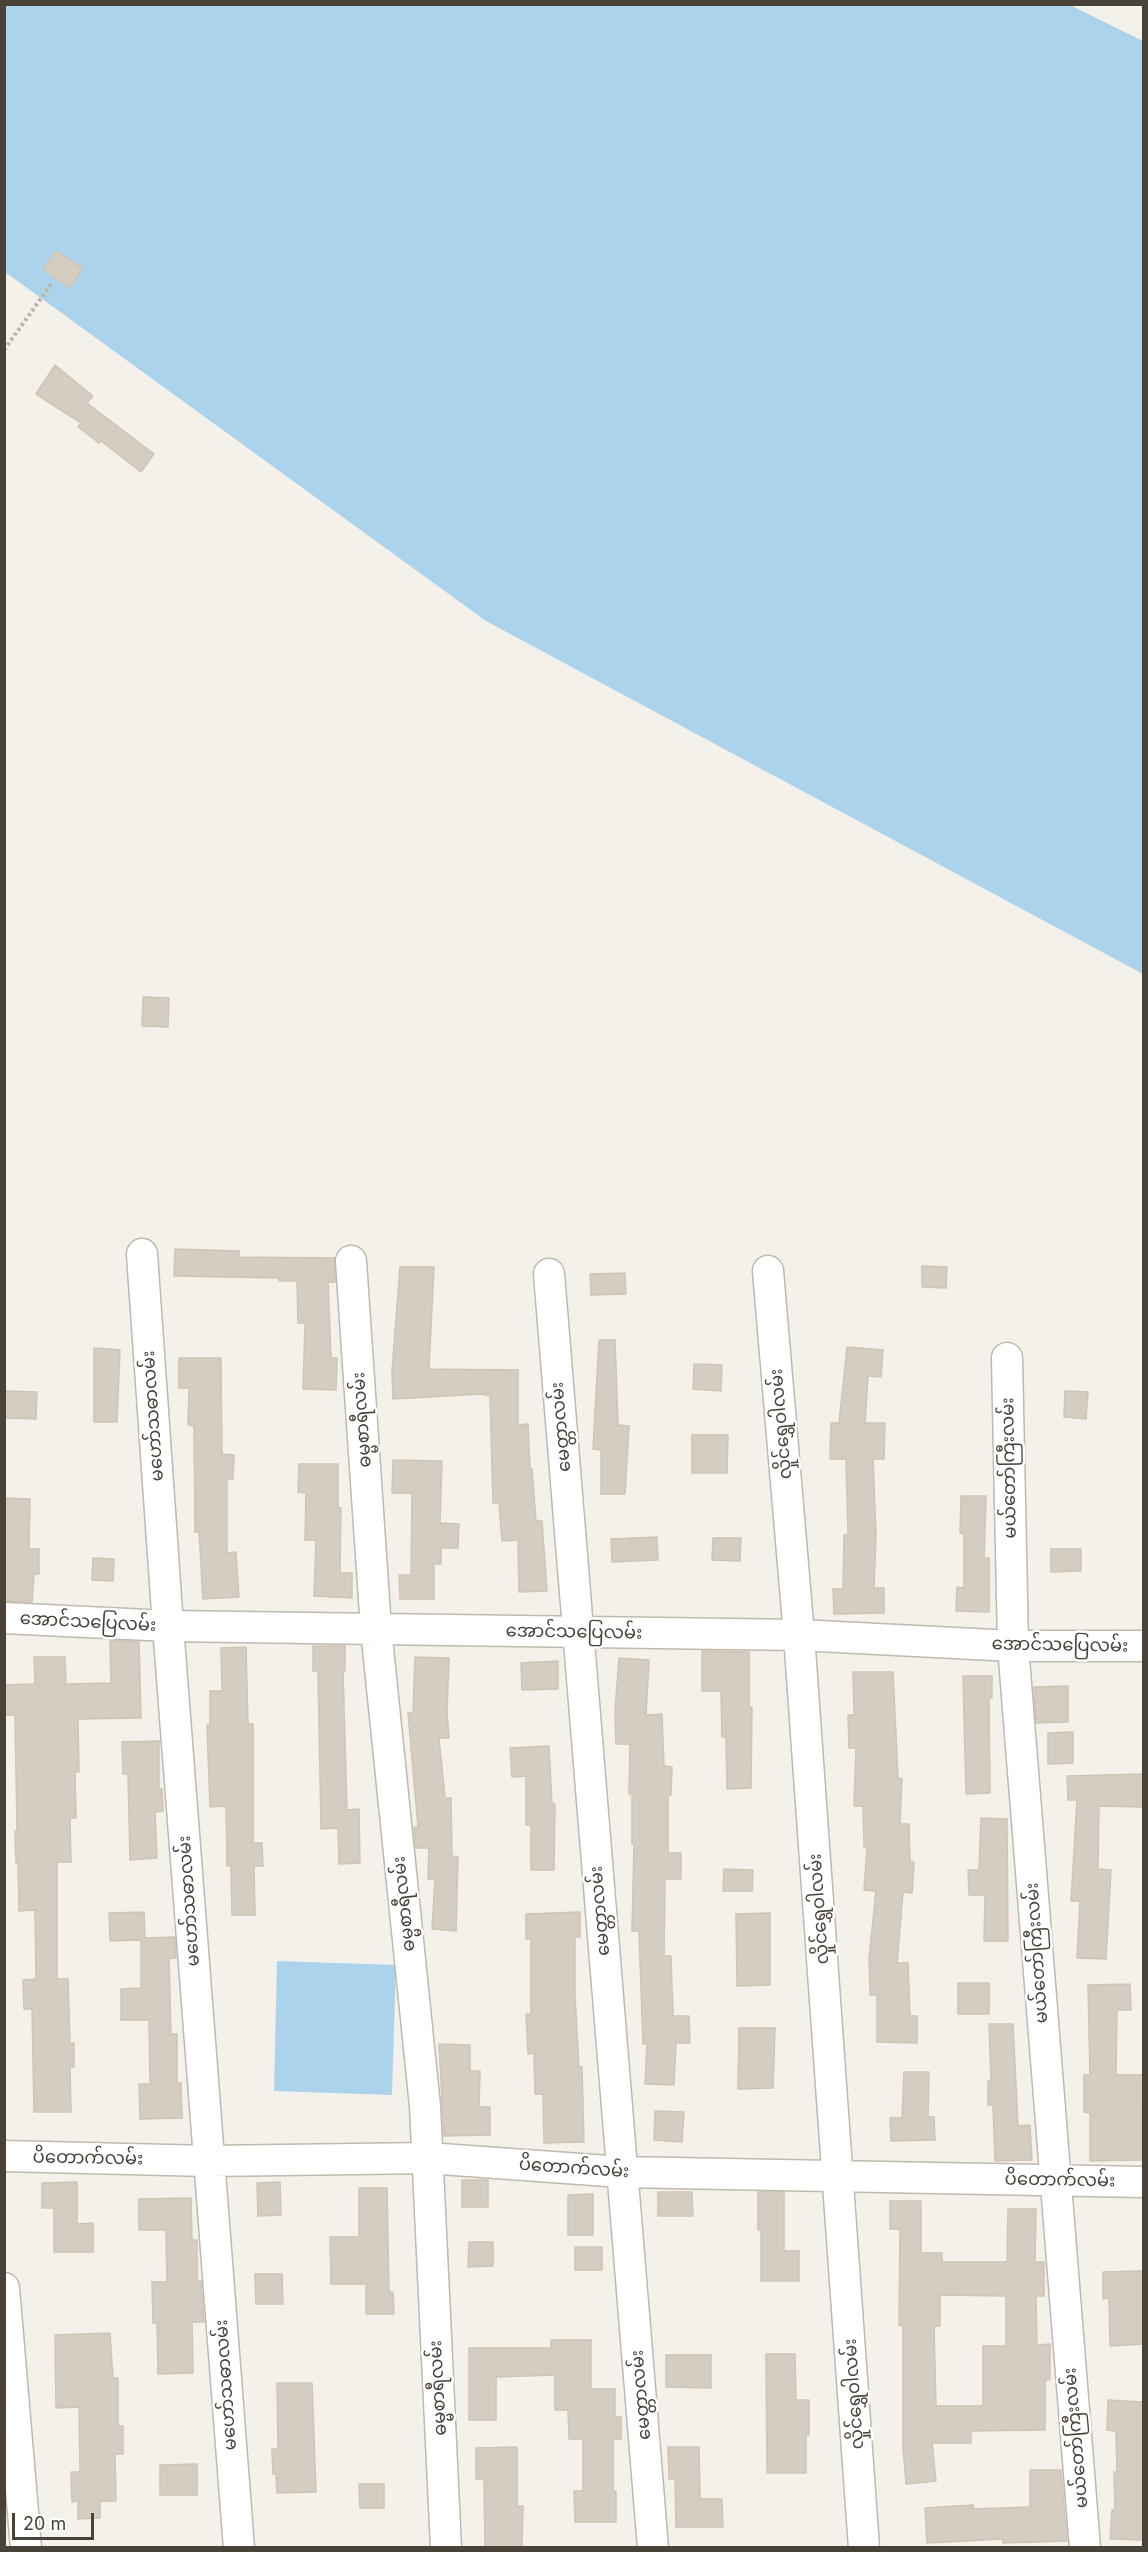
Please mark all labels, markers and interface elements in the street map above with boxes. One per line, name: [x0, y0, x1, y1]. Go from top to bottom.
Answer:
street label: မဟော်သဓာလမ်း: [138, 1350, 168, 1482]
street label: လှိုင်ရွှေဝါလမ်း: [765, 1368, 797, 1480]
street label: ဓမ္မစာရီလမ်း: [348, 1372, 376, 1468]
street label: မေတ္တာလမ်း: [546, 1381, 576, 1473]
street label: မယ်တော်ကြီးလမ်း: [997, 1397, 1021, 1539]
street label: အောင်သပြေလမ်း: [19, 1608, 157, 1636]
street label: အောင်သပြေလမ်း: [506, 1620, 642, 1644]
street label: အောင်သပြေလမ်း: [992, 1633, 1128, 1657]
street label: မဟော်သဓာလမ်း: [174, 1835, 204, 1967]
street label: လှိုင်ရွှေဝါလမ်း: [804, 1853, 834, 1965]
street label: ဓမ္မစာရီလမ်း: [388, 1855, 420, 1953]
street label: မေတ္တာလမ်း: [585, 1865, 615, 1957]
street label: မယ်တော်ကြီးလမ်း: [1021, 1882, 1053, 2024]
street label: ပိတောက်လမ်း: [33, 2146, 143, 2170]
street label: ပိတောက်လမ်း: [518, 2153, 630, 2183]
street label: ပိတောက်လမ်း: [1005, 2168, 1115, 2192]
street label: မဟော်သဓာလမ်း: [211, 2319, 241, 2451]
street label: လှိုင်ရွှေဝါလမ်း: [839, 2338, 869, 2450]
street label: ဓမ္မစာရီလမ်း: [425, 2340, 451, 2436]
street label: မေတ္တာလမ်း: [626, 2349, 656, 2441]
street label: မယ်တော်ကြီးလမ်း: [1059, 2367, 1093, 2509]
scale bar: [15, 2501, 98, 2539]
text: 20 m: [23, 2513, 66, 2534]

